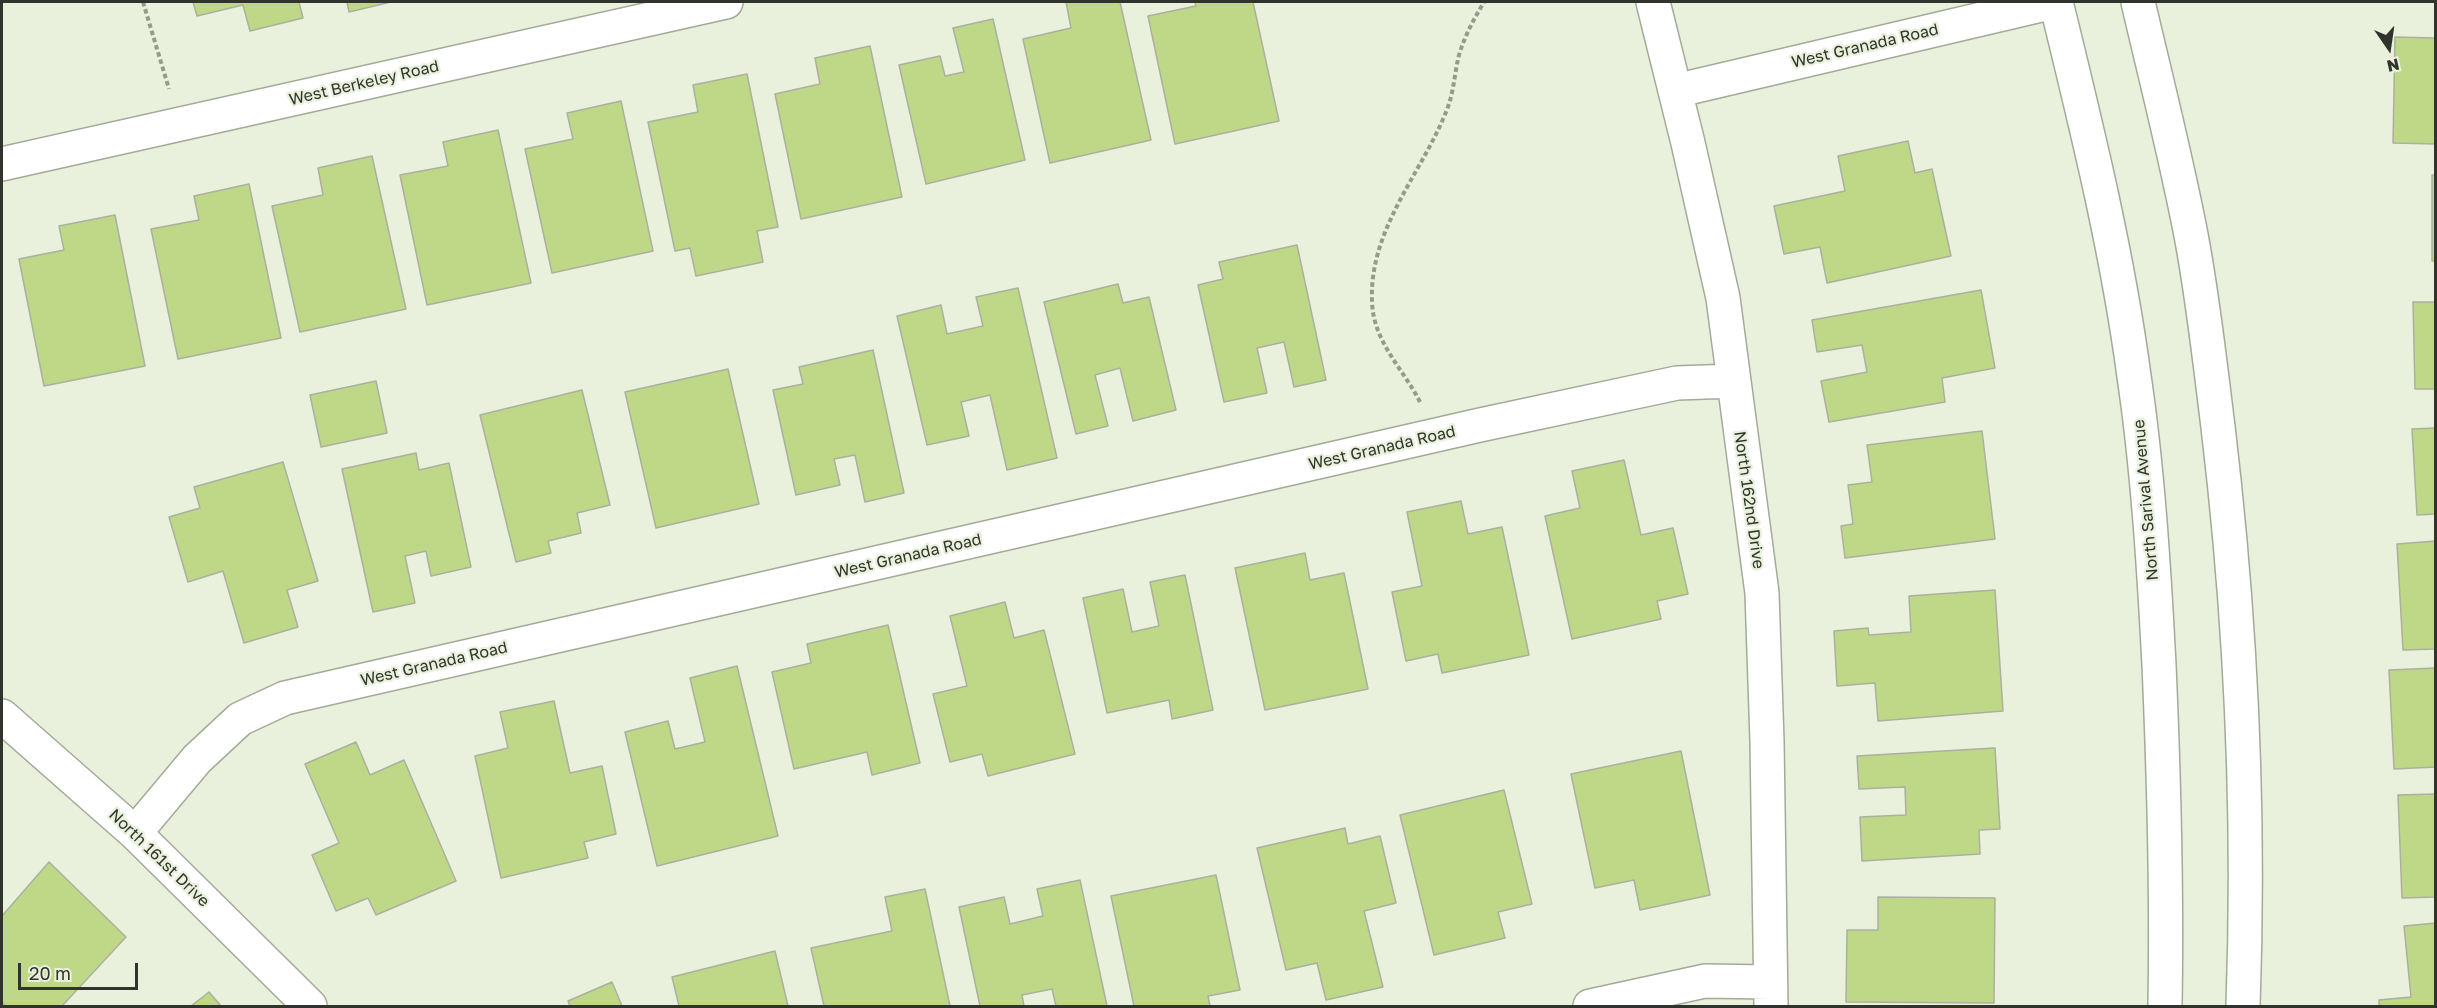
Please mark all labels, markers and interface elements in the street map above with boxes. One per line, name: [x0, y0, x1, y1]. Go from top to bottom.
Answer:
north arrow: [2359, 18, 2419, 78]
street label: West Granada Road: [1790, 20, 1940, 72]
text: N: [2385, 54, 2401, 77]
street label: West Berkeley Road: [287, 56, 441, 110]
street label: North Sarival Avenue: [2129, 419, 2163, 581]
street label: West Granada Road: [1307, 422, 1457, 474]
street label: North 162nd Drive: [1730, 430, 1768, 570]
street label: West Granada Road: [833, 530, 983, 582]
street label: West Granada Road: [359, 638, 509, 690]
street label: North 161st Drive: [105, 805, 213, 911]
scale bar: [21, 951, 141, 989]
text: 20 m: [29, 962, 71, 984]

